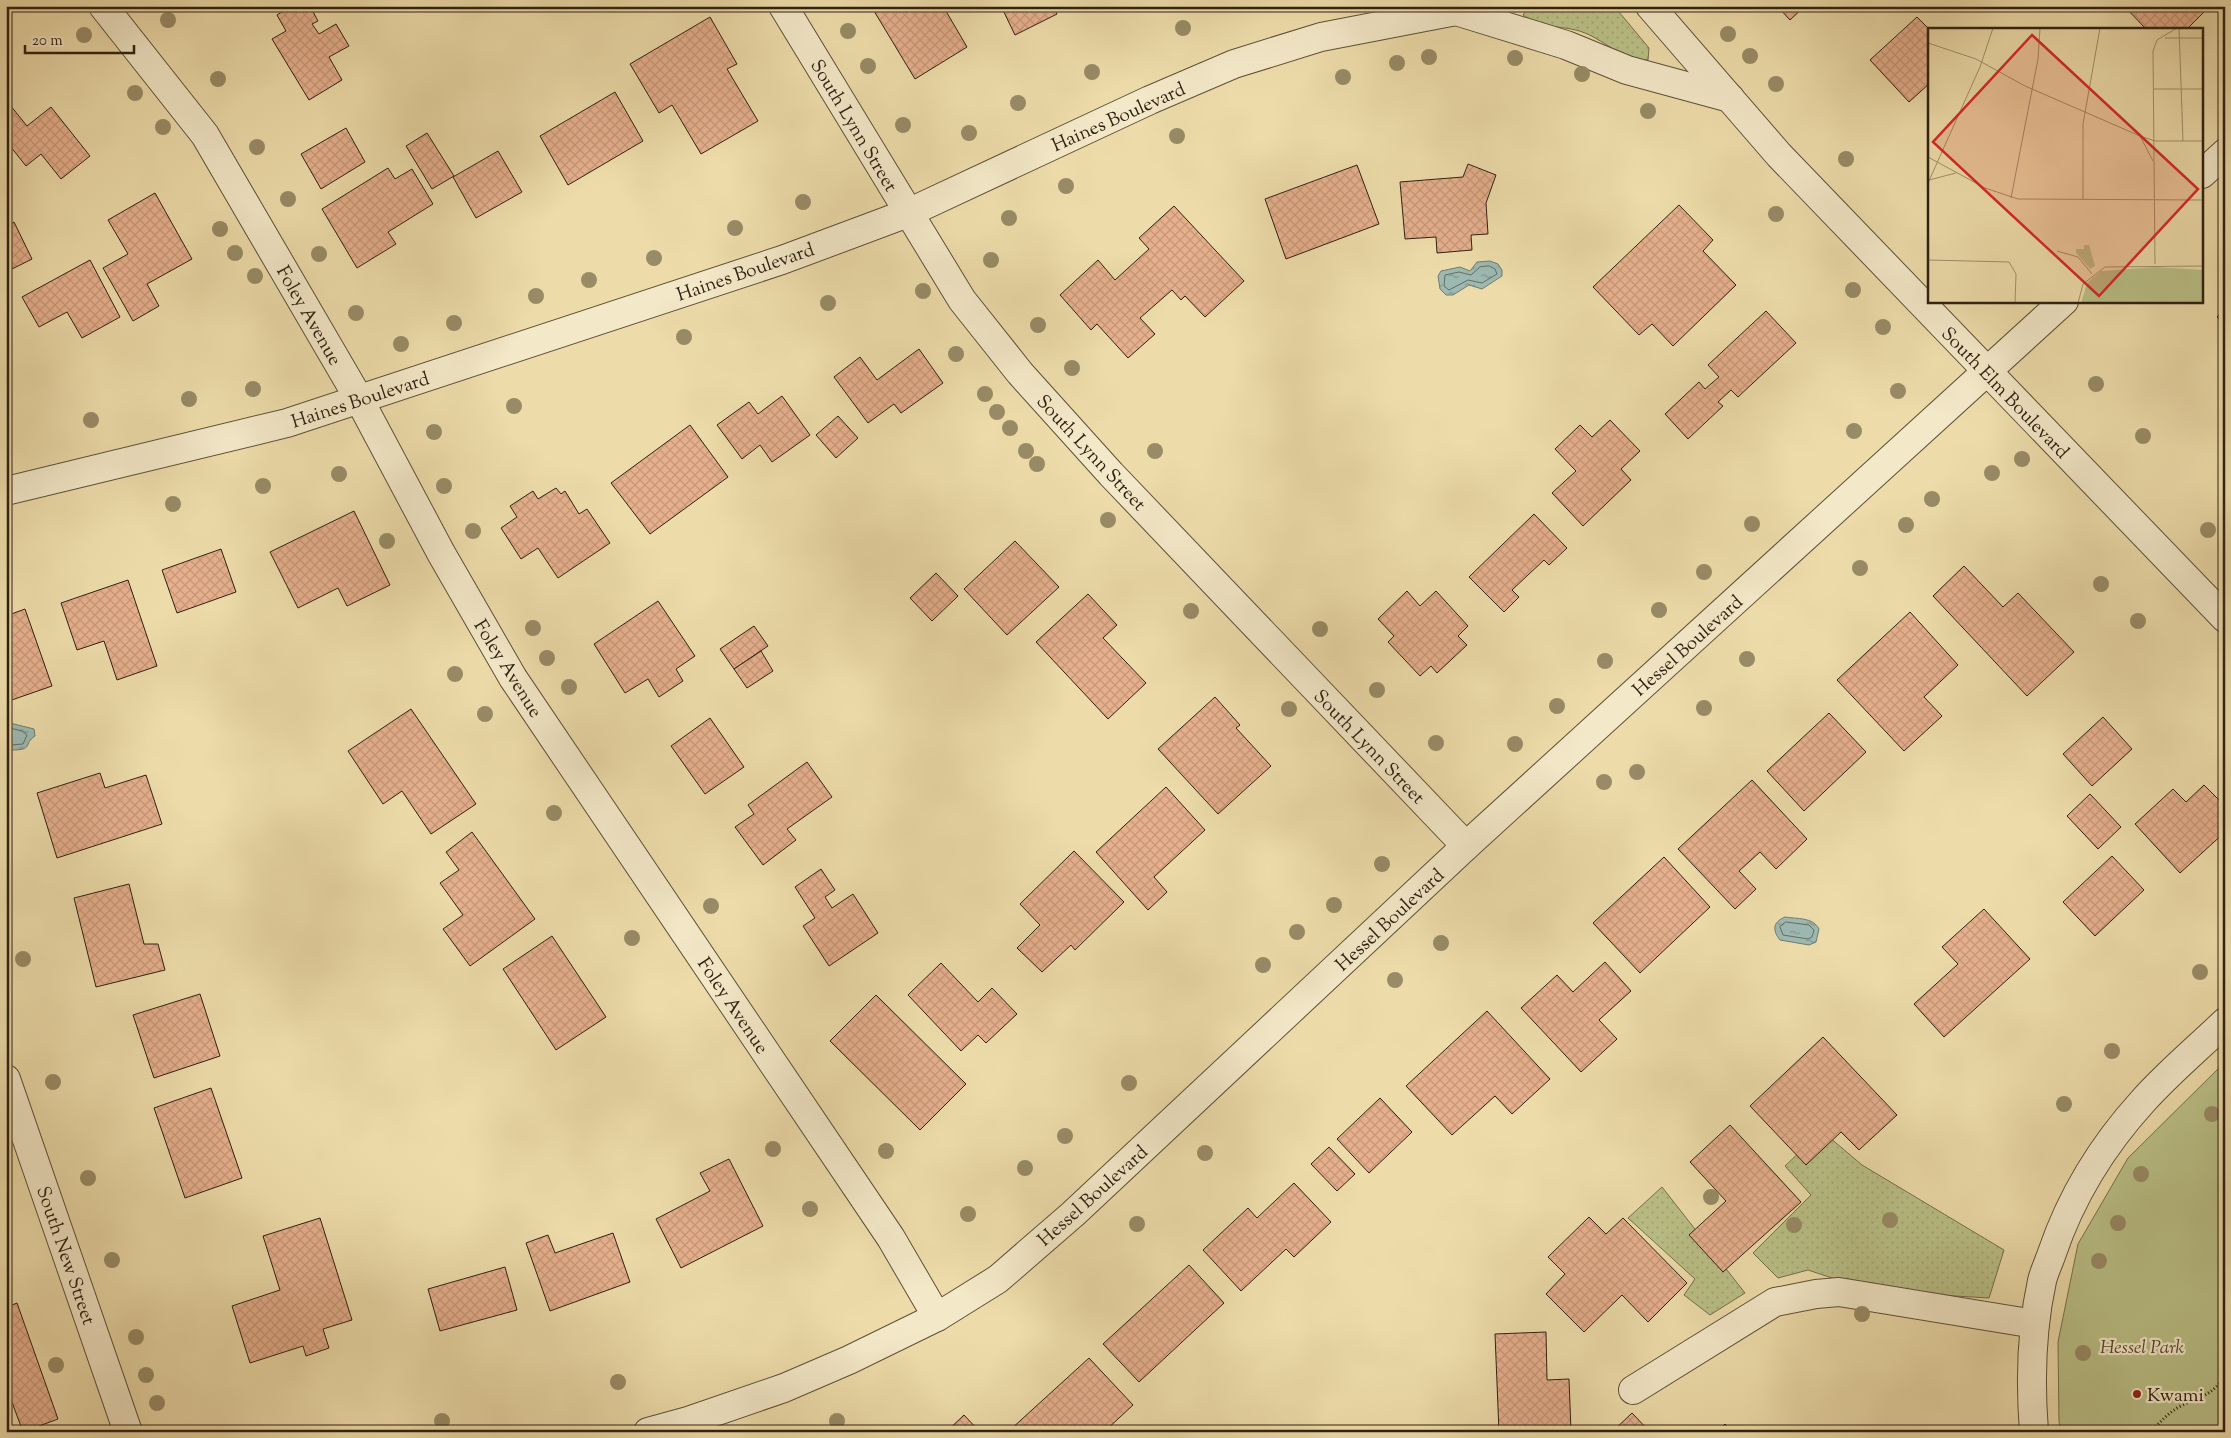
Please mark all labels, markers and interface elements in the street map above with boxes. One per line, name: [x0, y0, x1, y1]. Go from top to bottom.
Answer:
scale bar: [25, 22, 134, 54]
inset map: [1928, 28, 2204, 302]
text: 20 m: [32, 31, 63, 52]
street label: South Lynn Street: [803, 55, 903, 198]
street label: Haines Boulevard: [1048, 77, 1190, 160]
street label: Haines Boulevard: [673, 237, 818, 310]
street label: Foley Avenue: [268, 261, 347, 371]
street label: South Elm Boulevard: [1934, 322, 2075, 466]
street label: Haines Boulevard: [288, 366, 434, 436]
street label: South Lynn Street: [1029, 390, 1152, 518]
street label: Hessel Boulevard: [1628, 590, 1750, 704]
street label: Foley Avenue: [466, 615, 548, 724]
street label: South Lynn Street: [1306, 684, 1430, 812]
street label: Hessel Boulevard: [1330, 863, 1451, 979]
street label: Foley Avenue: [690, 953, 774, 1060]
street label: Hessel Boulevard: [1033, 1140, 1155, 1254]
street label: South New Street: [28, 1183, 101, 1329]
park label: Hessel Park: [2100, 1335, 2184, 1362]
place label: Kwami: [2147, 1383, 2204, 1410]
marker: Kwami: [2131, 1388, 2143, 1400]

